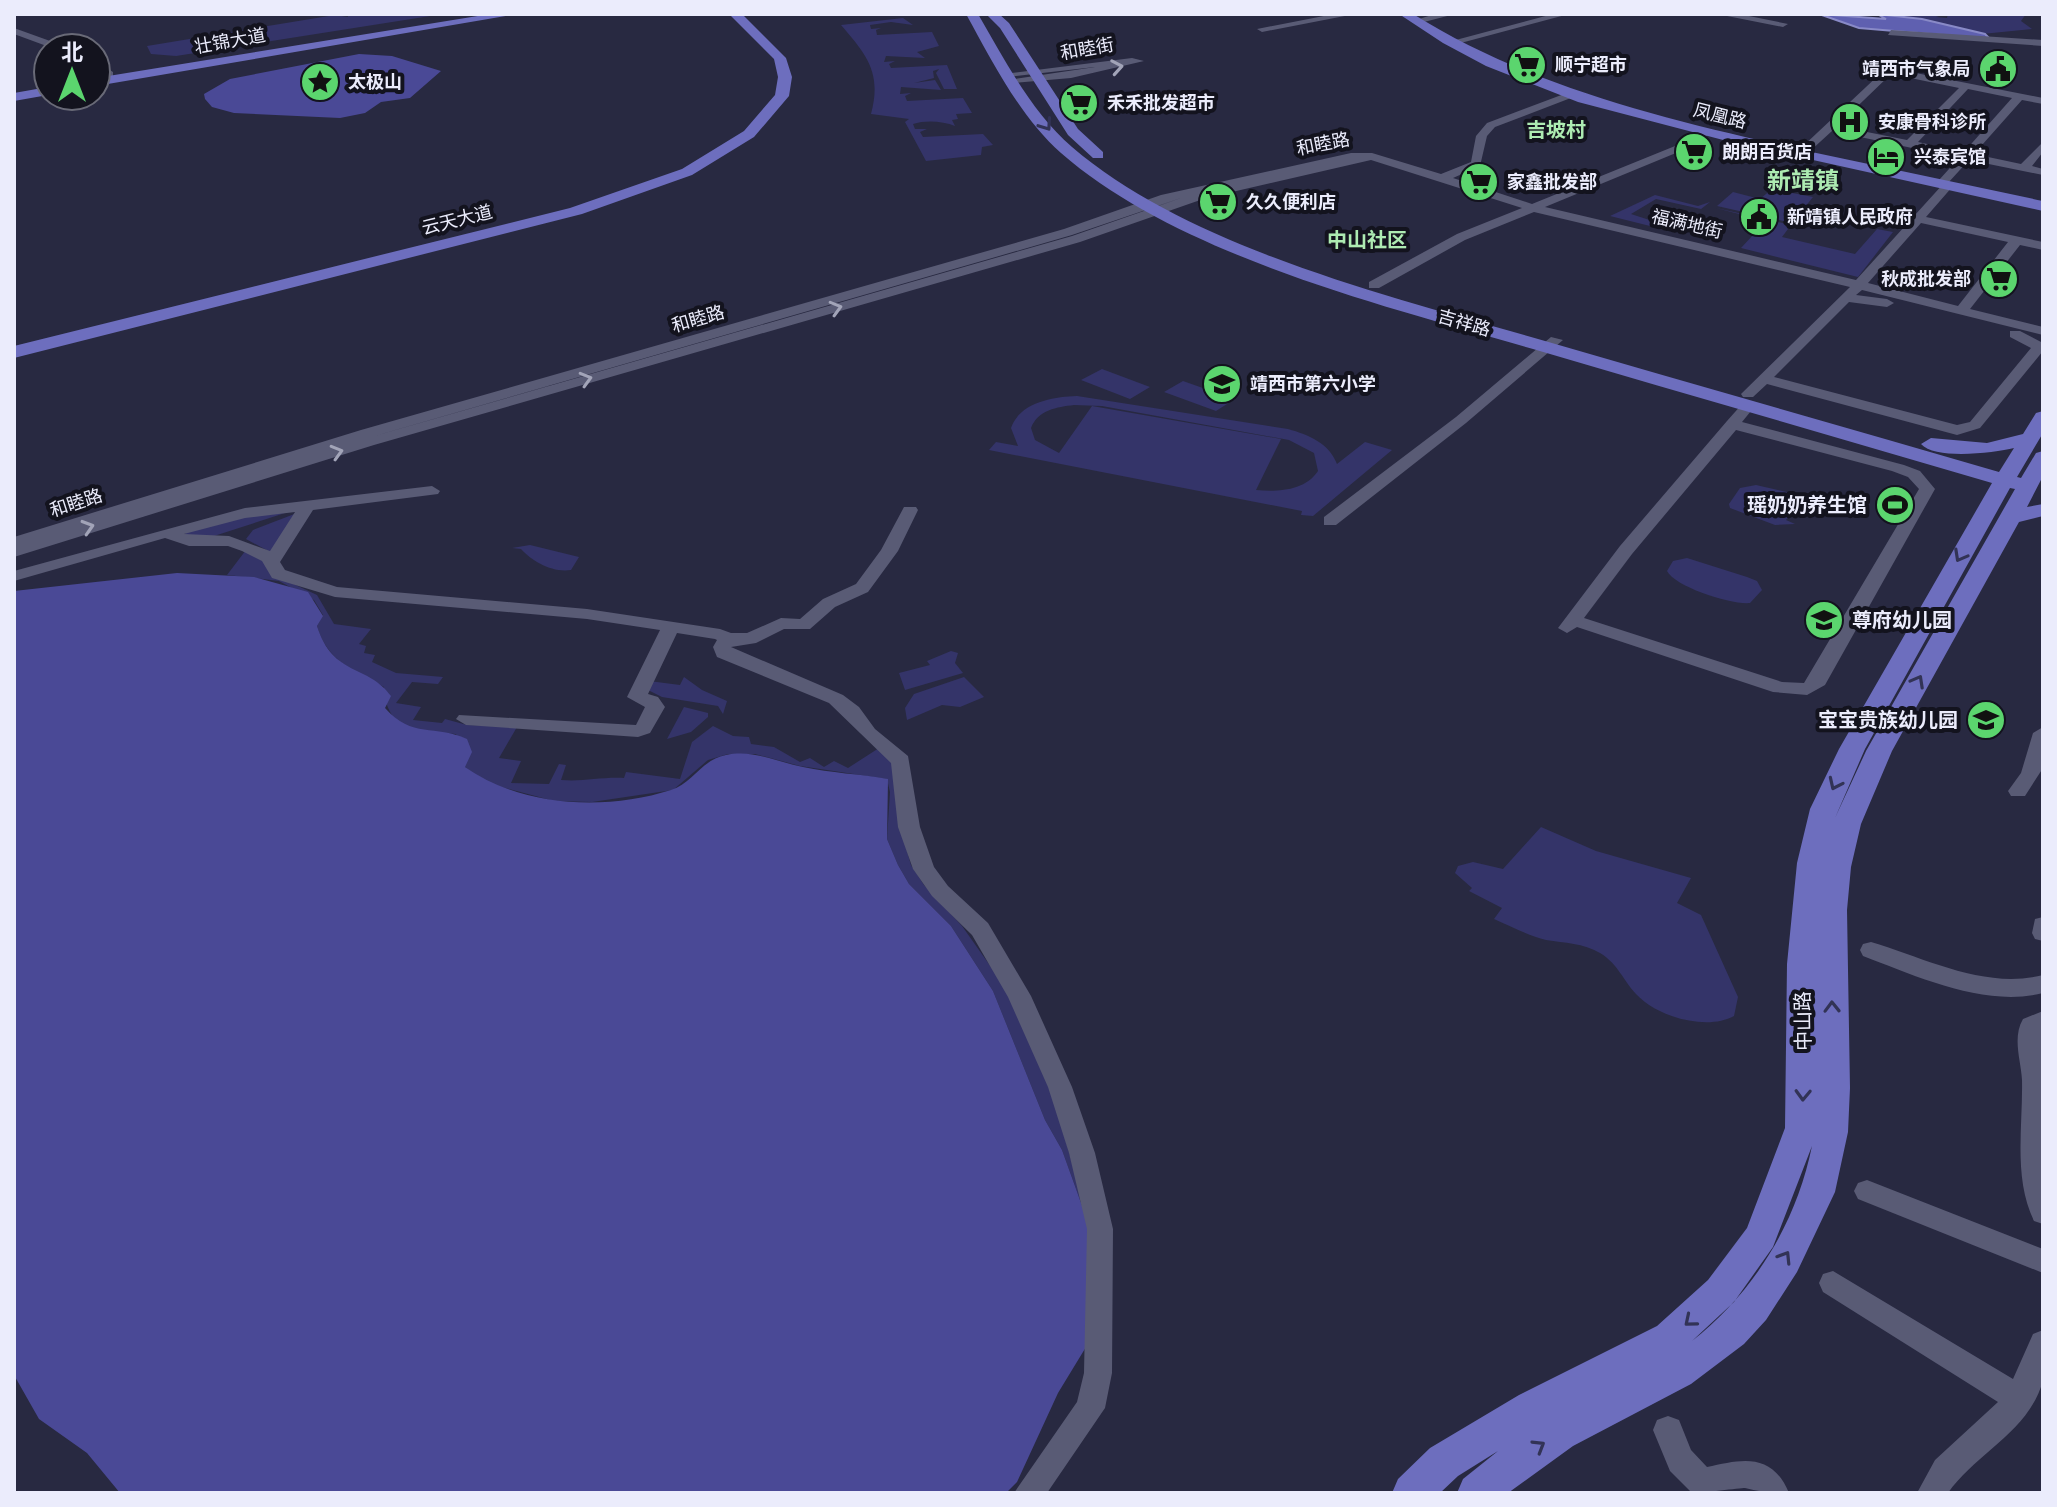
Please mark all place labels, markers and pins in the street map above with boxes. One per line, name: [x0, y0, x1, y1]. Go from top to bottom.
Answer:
supermarket icon: 顺宁超市: [1506, 44, 1548, 86]
public building icon: 靖西市气象局: [1977, 48, 2019, 90]
place label: 顺宁超市: [1555, 54, 1627, 76]
place label: 靖西市气象局: [1862, 58, 1970, 80]
place icon: 太极山: [299, 61, 341, 103]
place label: 太极山: [348, 71, 402, 93]
supermarket icon: 禾禾批发超市: [1058, 82, 1100, 124]
place label: 禾禾批发超市: [1107, 92, 1215, 114]
hospital icon: 安康骨科诊所: [1829, 101, 1871, 143]
place label: 安康骨科诊所: [1878, 111, 1986, 133]
supermarket icon: 朗朗百货店: [1673, 131, 1715, 173]
hotel icon: 兴泰宾馆: [1865, 136, 1907, 178]
place label: 朗朗百货店: [1722, 141, 1812, 163]
place label: 兴泰宾馆: [1914, 146, 1986, 168]
supermarket icon: 家鑫批发部: [1458, 161, 1500, 203]
place label: 家鑫批发部: [1507, 171, 1597, 193]
supermarket icon: 久久便利店: [1197, 181, 1239, 223]
place label: 久久便利店: [1246, 191, 1336, 213]
public building icon: 新靖镇人民政府: [1738, 196, 1780, 238]
place label: 新靖镇人民政府: [1787, 206, 1913, 228]
supermarket icon: 秋成批发部: [1978, 258, 2020, 300]
place label: 秋成批发部: [1881, 268, 1971, 290]
school or university icon: 靖西市第六小学: [1201, 363, 1243, 405]
place label: 靖西市第六小学: [1250, 373, 1376, 395]
sports icon: 瑶奶奶养生馆: [1874, 484, 1916, 526]
place label: 瑶奶奶养生馆: [1747, 493, 1867, 517]
school or university icon: 尊府幼儿园: [1803, 599, 1845, 641]
place label: 尊府幼儿园: [1852, 608, 1952, 632]
school or university icon: 宝宝贵族幼儿园: [1965, 699, 2007, 741]
place label: 宝宝贵族幼儿园: [1818, 708, 1958, 732]

